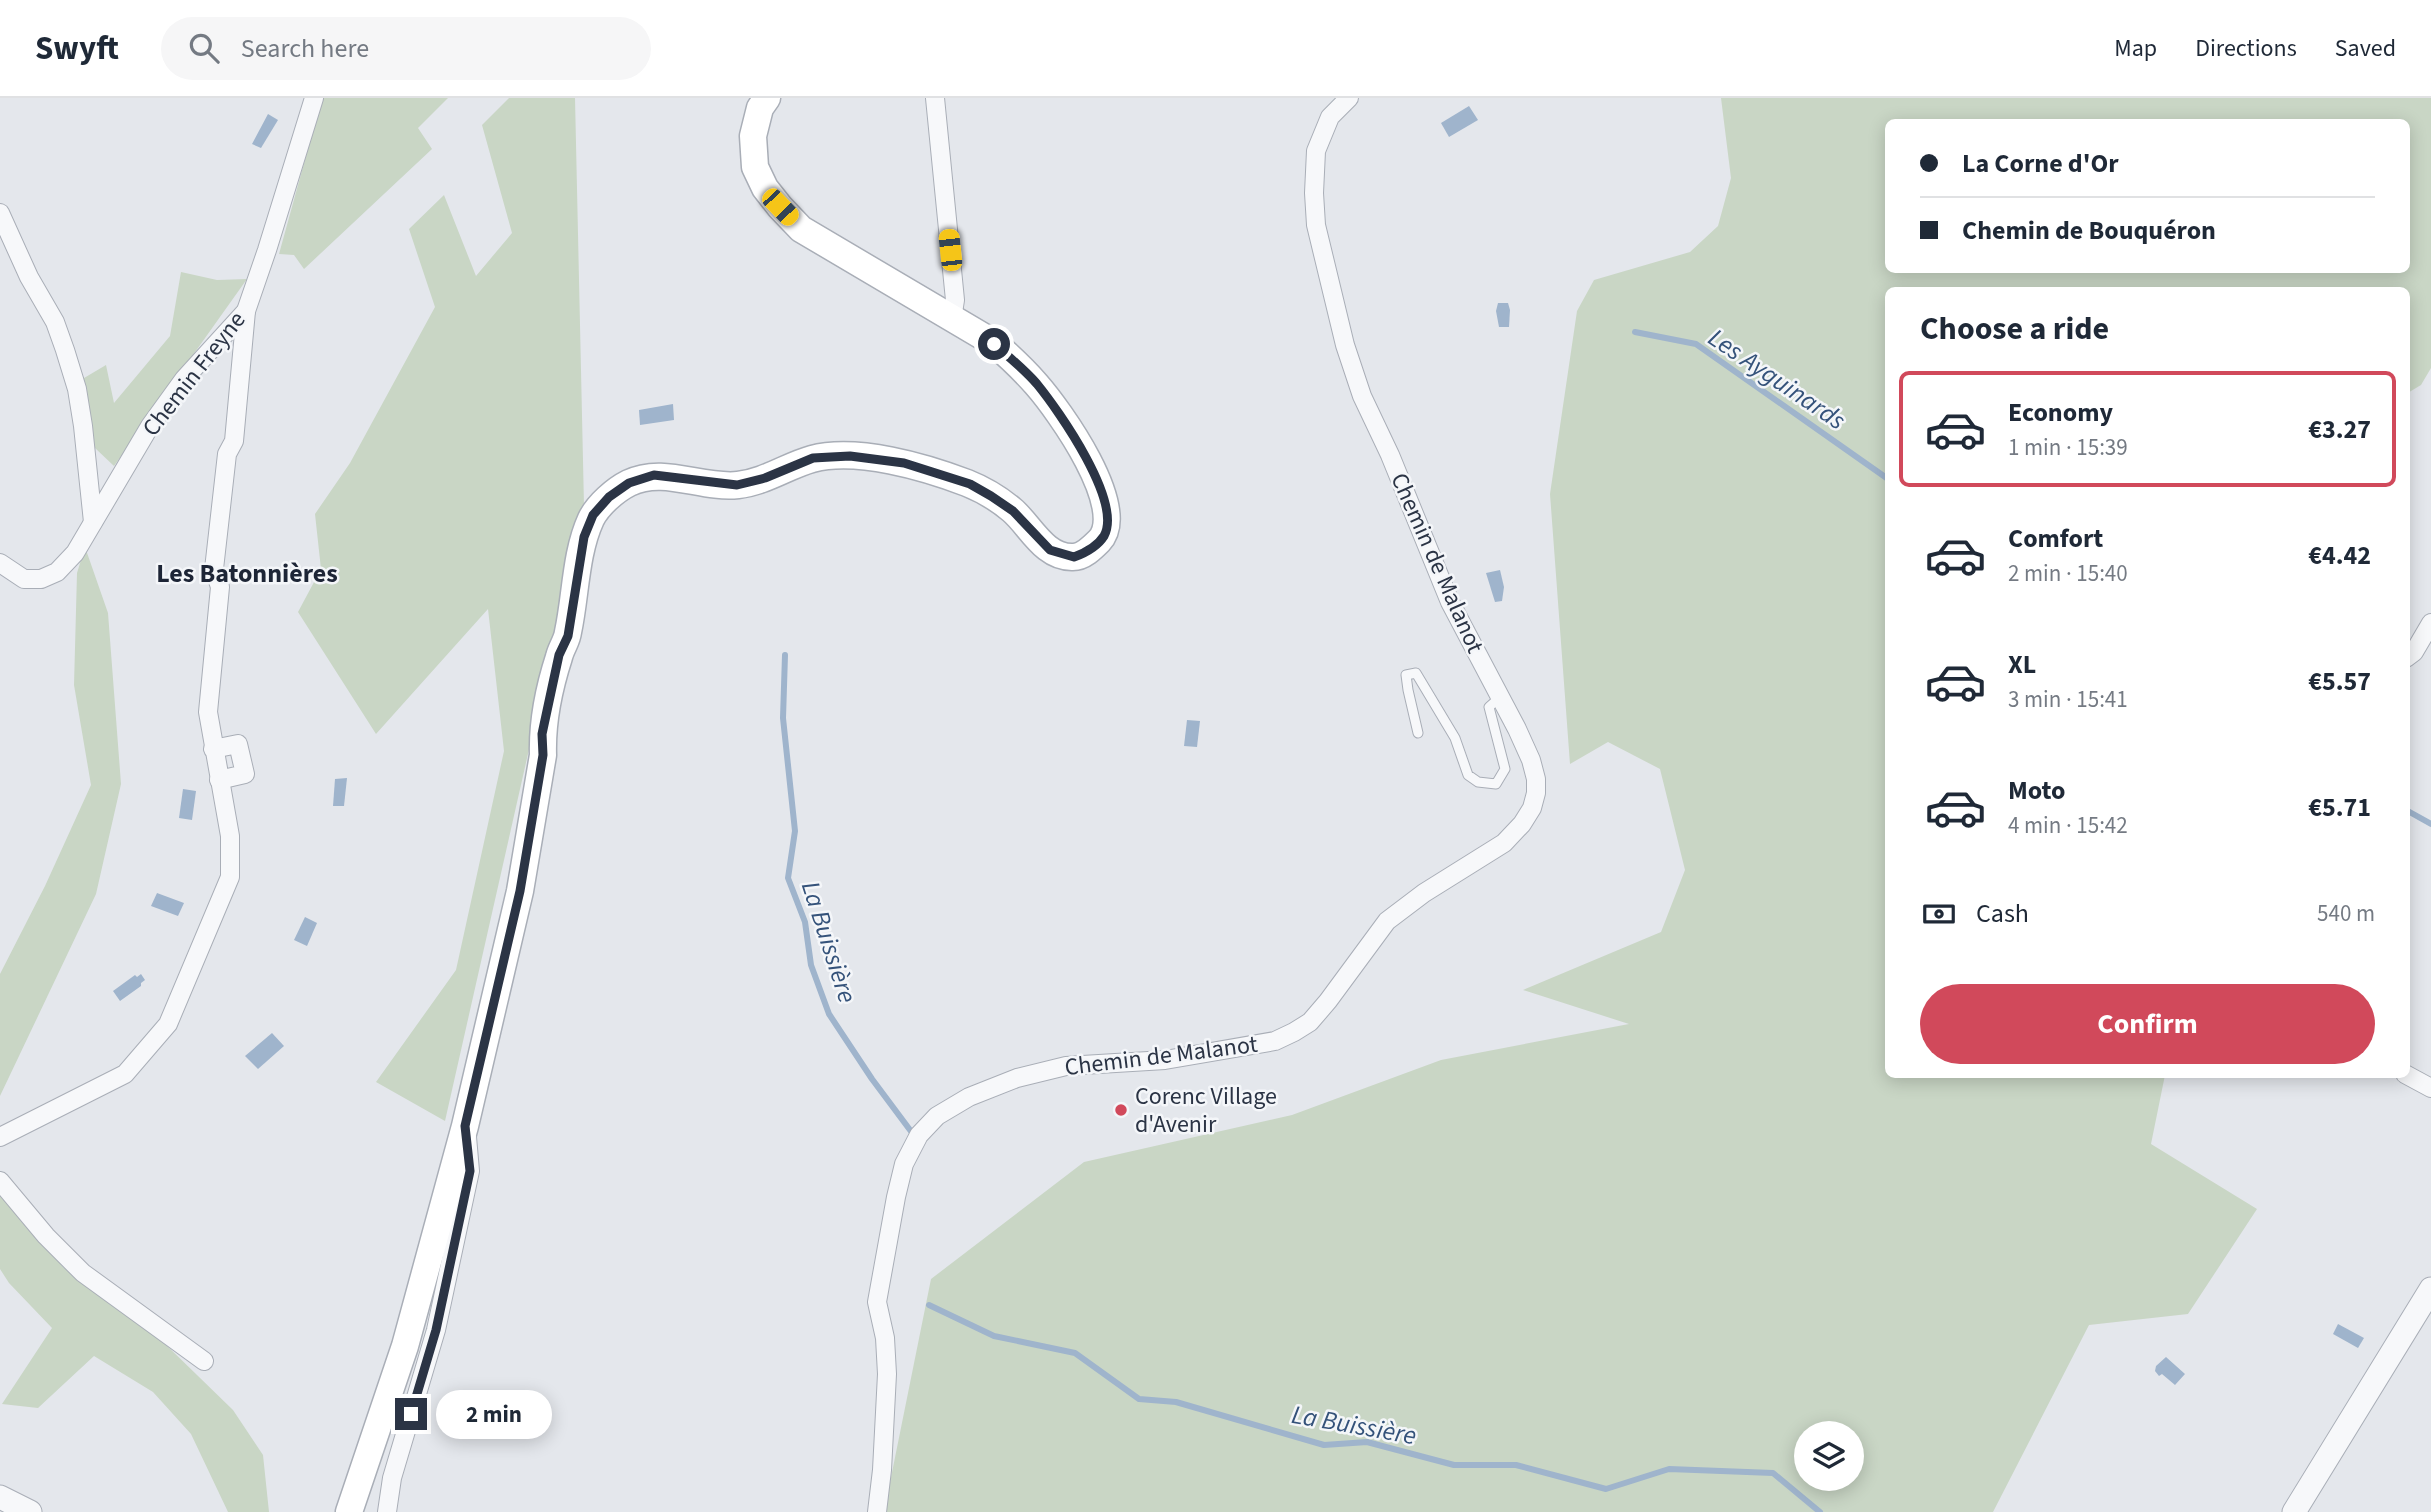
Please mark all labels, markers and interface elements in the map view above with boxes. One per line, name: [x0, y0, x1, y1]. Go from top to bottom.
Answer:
search box: [161, 17, 651, 80]
text: Swyft: [35, 25, 119, 72]
icon: search: [185, 29, 223, 67]
text: Search here: [241, 30, 369, 67]
text: Map: [2114, 31, 2157, 66]
text: Directions: [2195, 31, 2297, 66]
text: Saved: [2335, 31, 2396, 66]
text: La Corne d'Or: [1962, 145, 2119, 182]
car: [758, 185, 803, 229]
text: Chemin de Bouquéron: [1962, 212, 2216, 249]
car: [938, 228, 963, 272]
street label: Chemin Freyne: [134, 304, 254, 444]
text: Choose a ride: [1920, 306, 2109, 352]
water label: Les Ayguinards: [1701, 319, 1853, 439]
route start: [978, 328, 1010, 360]
text: Economy: [2008, 394, 2113, 431]
icon: car: [1924, 398, 1987, 461]
text: €3.27: [2308, 411, 2371, 448]
text: 1 min · 15:39: [2008, 431, 2128, 464]
street label: Chemin de Malanot: [1382, 467, 1492, 659]
text: Comfort: [2008, 520, 2103, 557]
icon: car: [1924, 524, 1987, 587]
text: €4.42: [2308, 537, 2371, 574]
district label: Les Batonnières: [156, 555, 338, 592]
text: 2 min · 15:40: [2008, 557, 2128, 590]
text: XL: [2008, 646, 2036, 683]
icon: car: [1924, 650, 1987, 713]
text: €5.57: [2308, 663, 2371, 700]
text: 3 min · 15:41: [2008, 683, 2128, 716]
text: Moto: [2008, 772, 2065, 809]
icon: car: [1924, 776, 1987, 839]
text: €5.71: [2308, 789, 2371, 826]
text: 4 min · 15:42: [2008, 809, 2128, 842]
water label: La Buissière: [792, 876, 866, 1008]
icon: cash: [1920, 895, 1958, 933]
text: Cash: [1976, 895, 2029, 932]
text: 540 m: [2317, 897, 2375, 930]
button: Confirm: [1920, 984, 2375, 1064]
street label: Chemin de Malanot: [1063, 1027, 1259, 1085]
place label: Corenc Village d'Avenir: [1135, 1079, 1277, 1142]
marker: Corenc Village d'Avenir: [1113, 1102, 1129, 1118]
callout: 2 min: [436, 1390, 551, 1438]
water label: La Buissière: [1289, 1396, 1419, 1454]
route end: [395, 1398, 427, 1430]
text: 2 min: [466, 1398, 522, 1431]
map controls: [1794, 1421, 1864, 1491]
button: layers: [1794, 1421, 1864, 1491]

